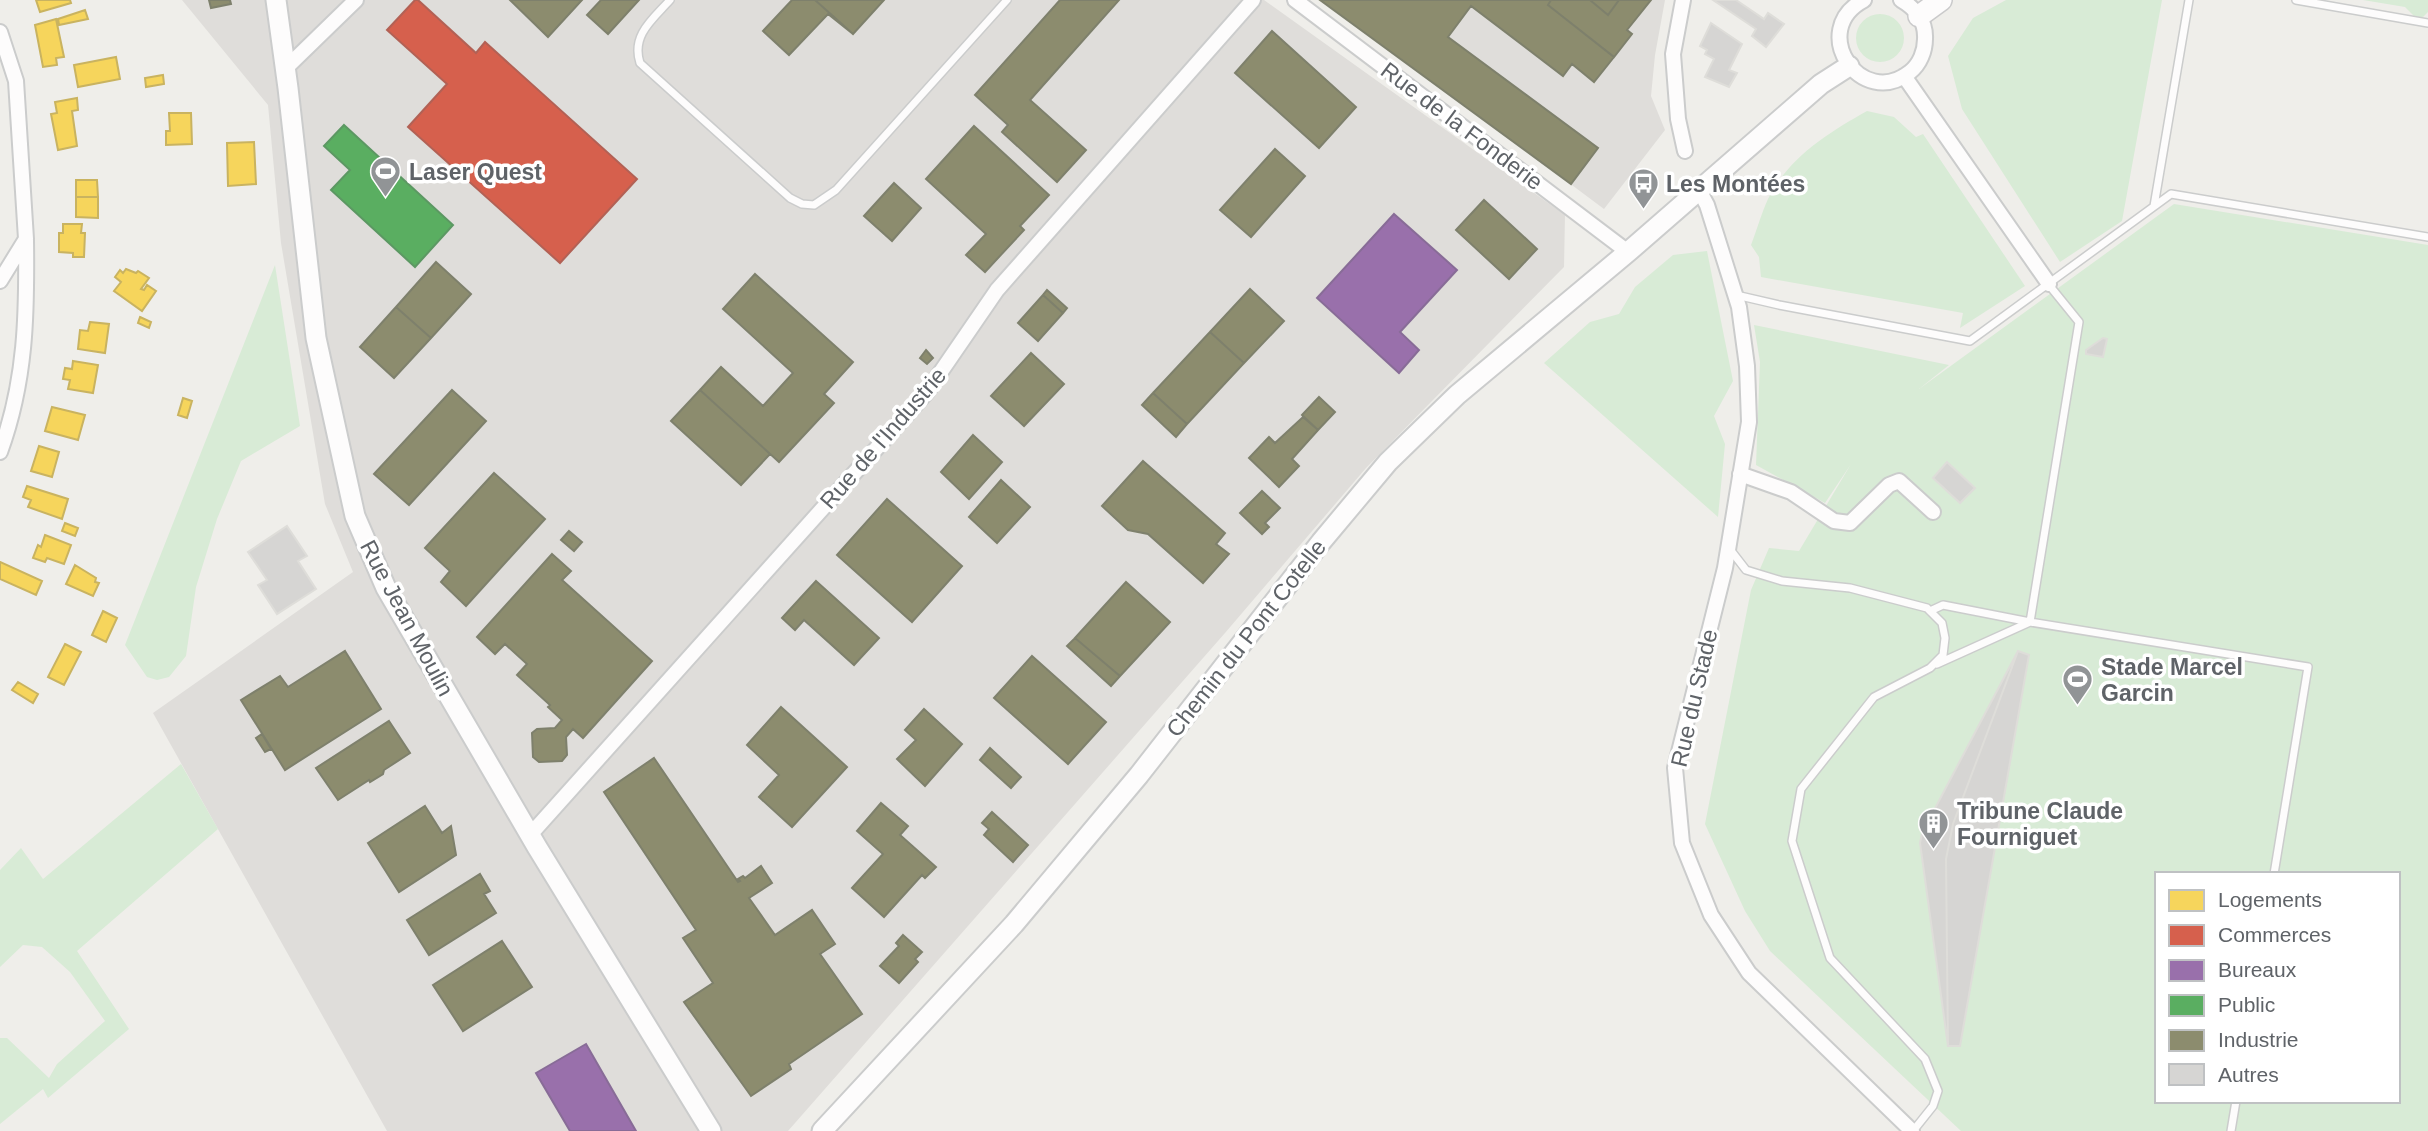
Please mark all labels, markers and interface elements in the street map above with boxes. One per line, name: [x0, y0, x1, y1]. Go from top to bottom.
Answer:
street label: Rue de la Fonderie: [1376, 57, 1548, 195]
sports icon: Laser Quest: [369, 155, 403, 199]
place label: Laser Quest: [409, 159, 542, 185]
bus stop icon: Les Montées: [1626, 167, 1660, 211]
place label: Les Montées: [1666, 171, 1805, 197]
street label: Rue de l'Industrie: [815, 362, 951, 514]
street label: Chemin du Pont Cotelle: [1161, 534, 1331, 742]
street label: Rue Jean Moulin: [355, 536, 459, 700]
street label: Rue du Stade: [1666, 627, 1722, 769]
place label: Stade Marcel Garcin: [2101, 654, 2243, 706]
sports icon: Stade Marcel Garcin: [2061, 663, 2095, 707]
place label: Tribune Claude Fourniguet: [1957, 798, 2123, 850]
building icon: Tribune Claude Fourniguet: [1917, 807, 1951, 851]
legend: [2155, 872, 2400, 1103]
text: Logements: [2218, 888, 2322, 911]
text: Commerces: [2218, 923, 2331, 946]
text: Bureaux: [2218, 958, 2297, 981]
text: Public: [2218, 993, 2275, 1016]
text: Industrie: [2218, 1028, 2299, 1051]
text: Autres: [2218, 1063, 2279, 1086]

